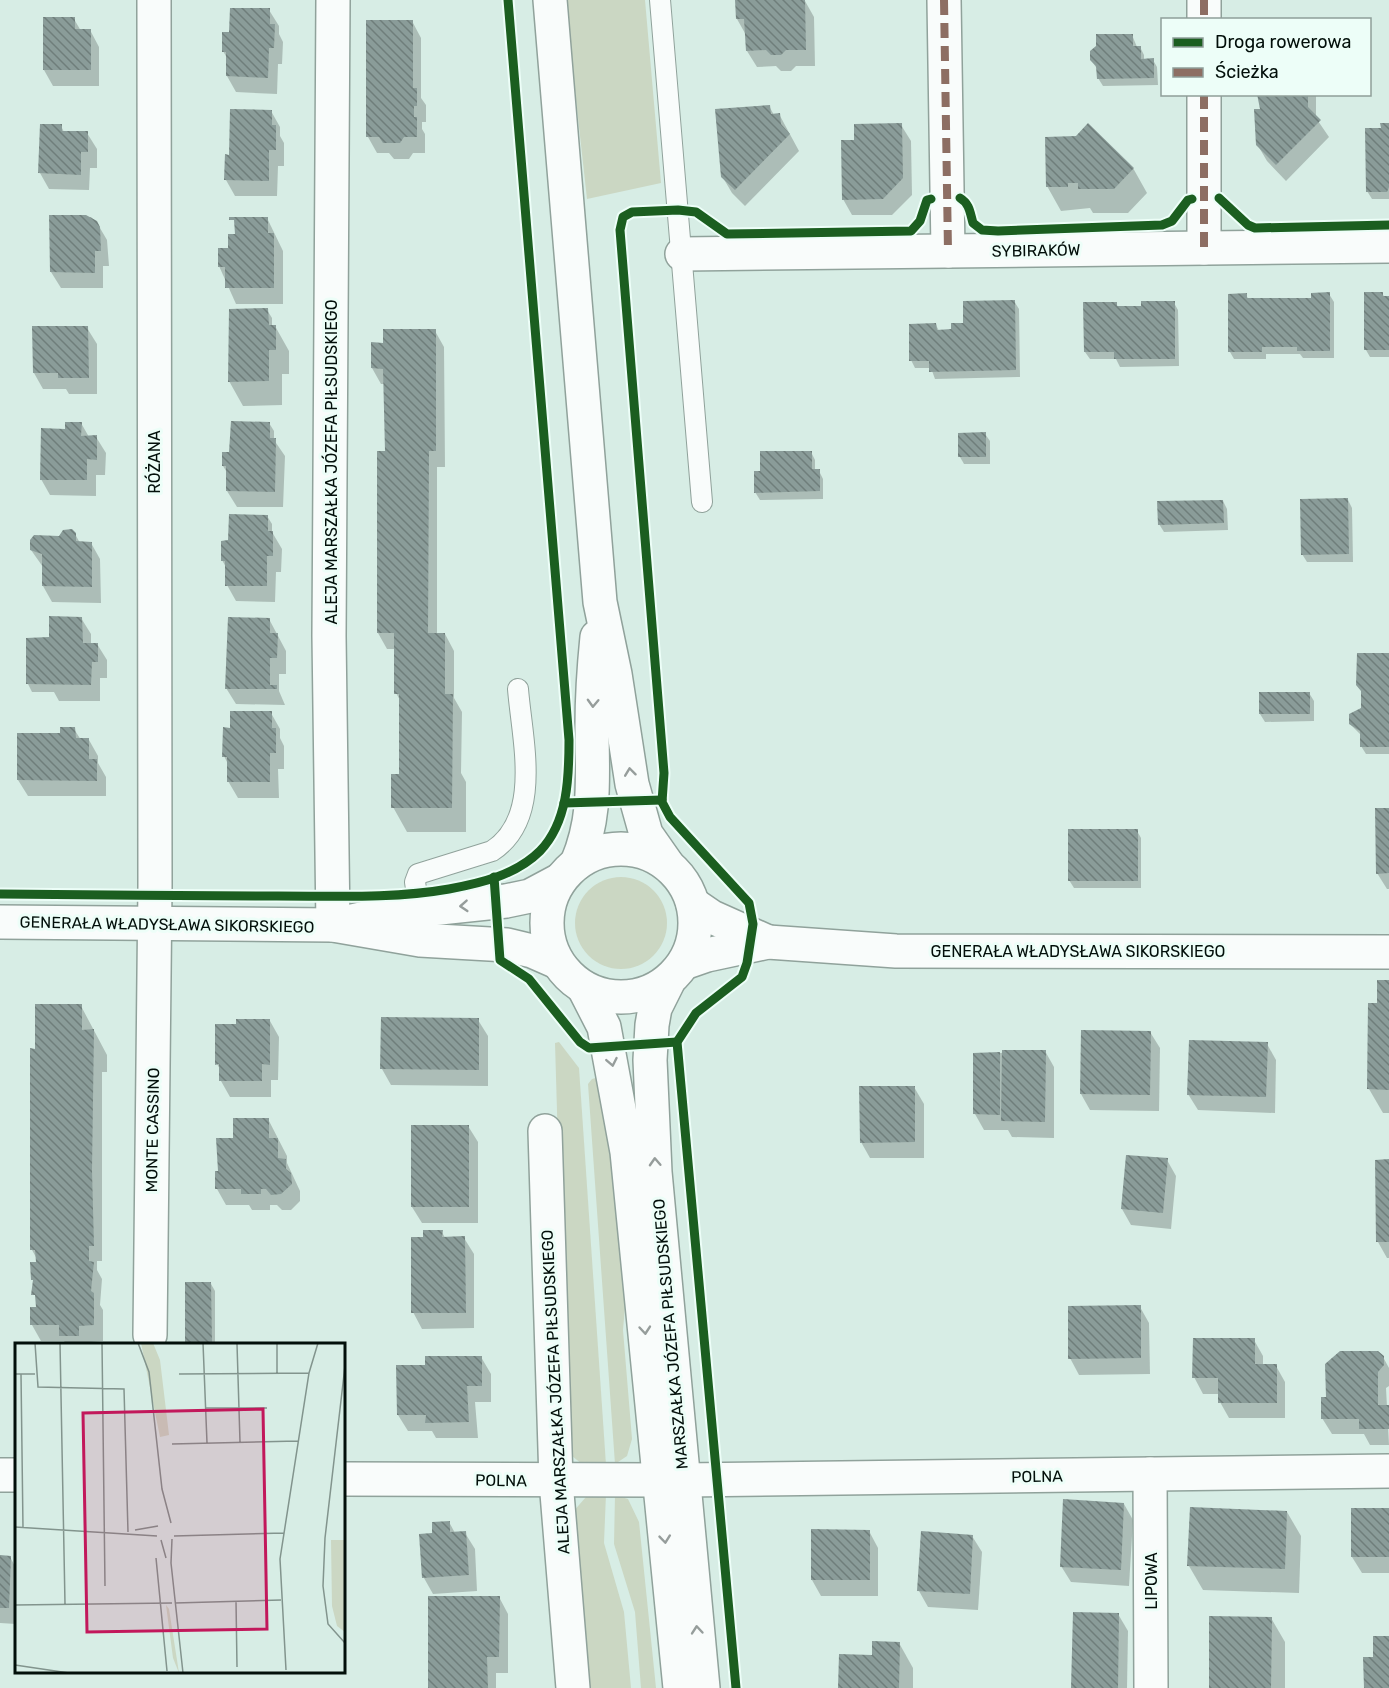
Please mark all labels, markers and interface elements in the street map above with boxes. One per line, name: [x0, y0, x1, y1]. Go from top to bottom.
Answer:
legend: [1161, 18, 1371, 96]
text: Droga rowerowa: [1215, 31, 1351, 53]
text: Ścieżka: [1215, 61, 1279, 83]
street label: SYBIRAKÓW: [991, 239, 1081, 261]
street label: ALEJA MARSZAŁKA JÓZEFA PIŁSUDSKIEGO: [321, 300, 341, 624]
street label: RÓŻANA: [144, 430, 164, 494]
one-way arrow: [587, 698, 599, 707]
one-way arrow: [625, 768, 637, 777]
one-way arrow: [460, 899, 469, 912]
street label: GENERAŁA WŁADYSŁAWA SIKORSKIEGO: [19, 912, 315, 937]
street label: GENERAŁA WŁADYSŁAWA SIKORSKIEGO: [931, 942, 1225, 961]
one-way arrow: [605, 1056, 618, 1066]
street label: MONTE CASSINO: [142, 1067, 163, 1193]
one-way arrow: [648, 1157, 661, 1166]
street label: MARSZAŁKA JÓZEFA PIŁSUDSKIEGO: [648, 1198, 692, 1470]
street label: ALEJA MARSZAŁKA JÓZEFA PIŁSUDSKIEGO: [537, 1229, 573, 1555]
one-way arrow: [638, 1326, 651, 1335]
inset map: [15, 1343, 345, 1673]
street label: POLNA: [1011, 1467, 1063, 1486]
street label: POLNA: [475, 1471, 527, 1490]
one-way arrow: [658, 1534, 670, 1543]
street label: LIPOWA: [1142, 1552, 1161, 1610]
one-way arrow: [691, 1625, 704, 1634]

